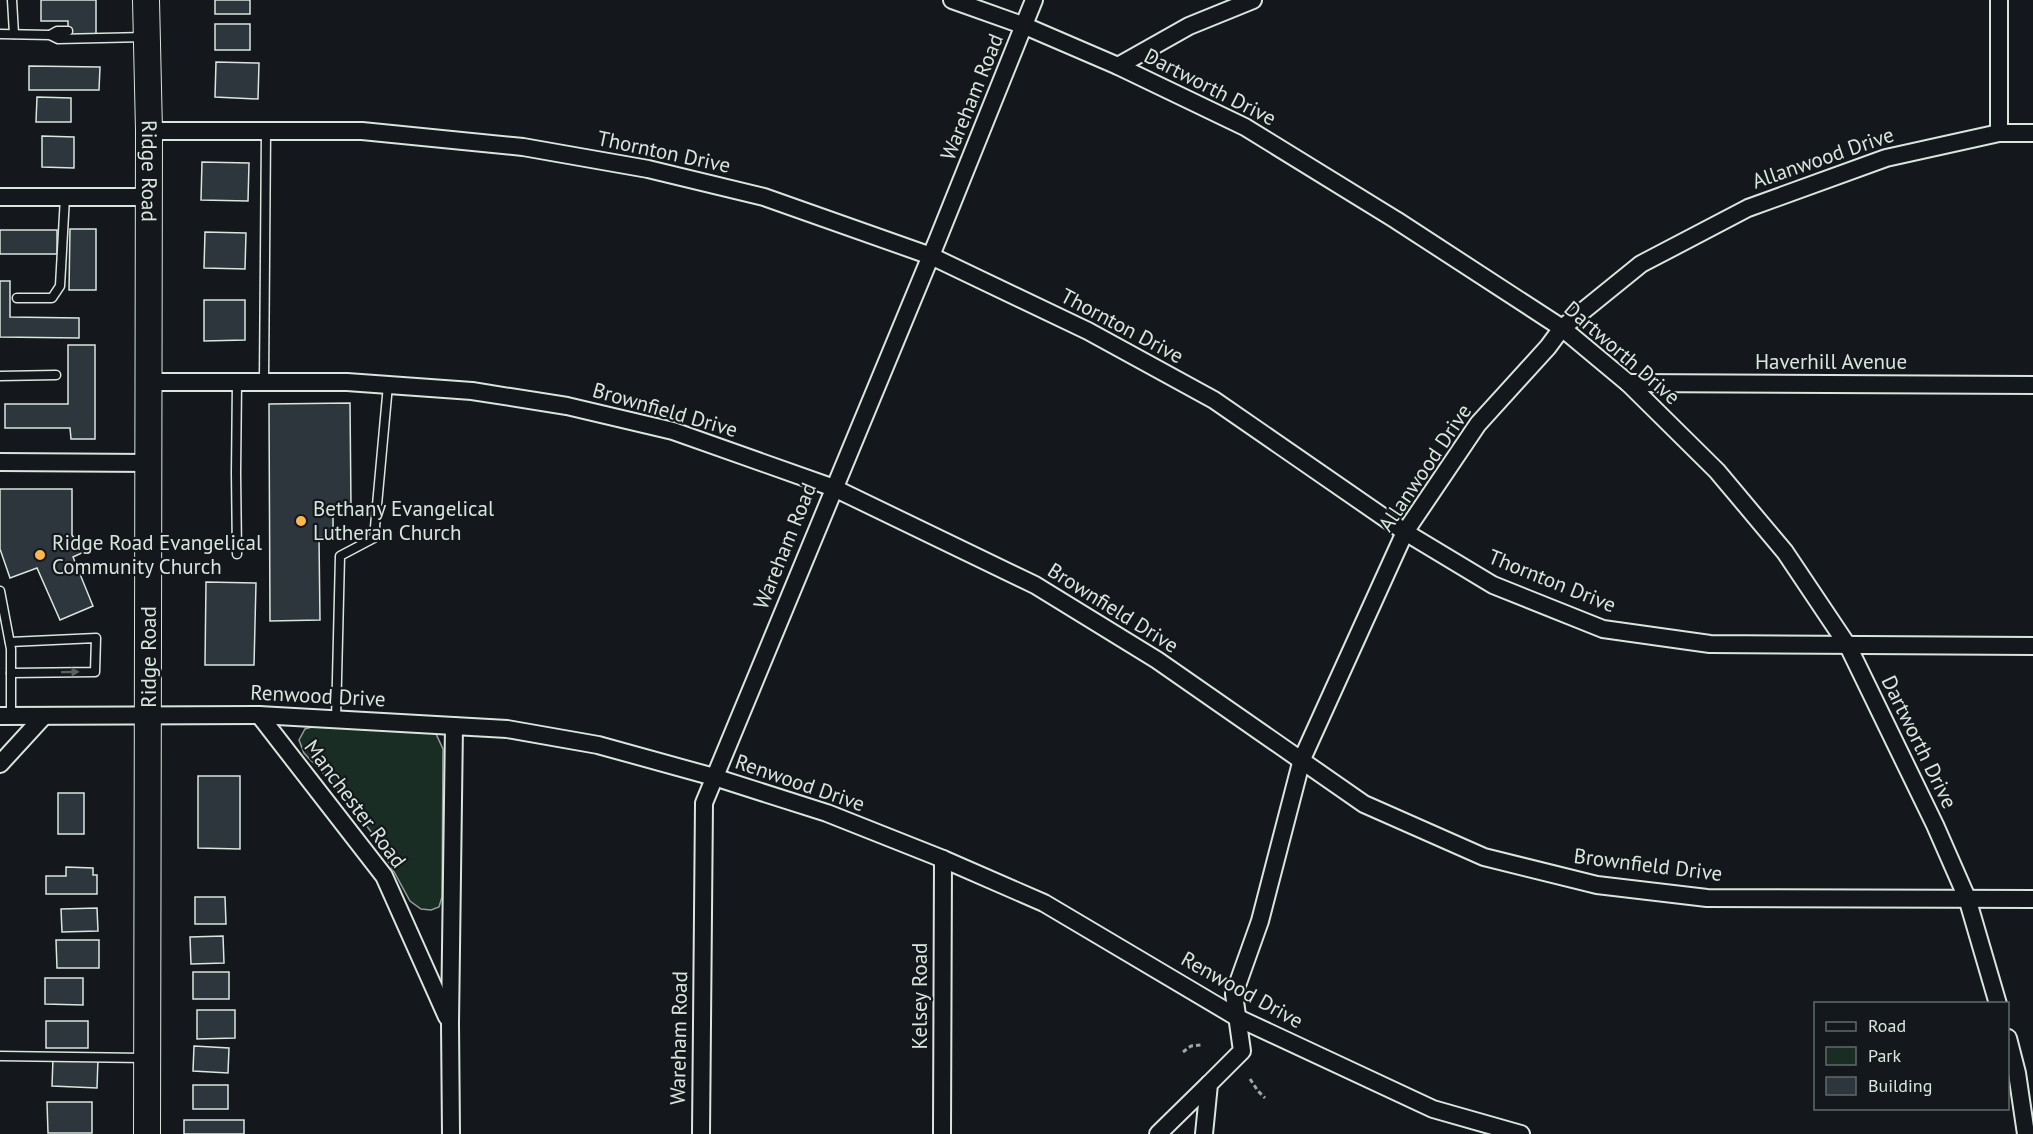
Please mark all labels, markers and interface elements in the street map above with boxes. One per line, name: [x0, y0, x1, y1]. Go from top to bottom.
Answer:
street label: Wareham Road: [934, 30, 1009, 164]
street label: Dartworth Drive: [1140, 42, 1281, 131]
street label: Ridge Road: [136, 120, 163, 222]
street label: Allanwood Drive: [1748, 121, 1897, 194]
street label: Thornton Drive: [595, 124, 733, 179]
street label: Thornton Drive: [1056, 282, 1188, 369]
street label: Dartworth Drive: [1559, 295, 1686, 410]
street label: Haverhill Avenue: [1755, 348, 1907, 375]
street label: Brownfield Drive: [590, 376, 741, 443]
street label: Allanwood Drive: [1372, 399, 1477, 537]
street label: Wareham Road: [747, 479, 822, 613]
place label: Bethany Evangelical Lutheran Church: [313, 495, 494, 546]
marker: Bethany Evangelical Lutheran Church: [294, 514, 308, 528]
place label: Ridge Road Evangelical Community Church: [52, 529, 262, 580]
street label: Thornton Drive: [1484, 543, 1620, 618]
marker: Ridge Road Evangelical Community Church: [33, 548, 47, 562]
street label: Brownfield Drive: [1043, 557, 1184, 659]
street label: Ridge Road: [135, 606, 162, 708]
one-way arrow: [60, 667, 79, 677]
street label: Dartworth Drive: [1876, 671, 1963, 813]
street label: Renwood Drive: [250, 678, 386, 713]
street label: Manchester Road: [298, 734, 412, 873]
street label: Renwood Drive: [732, 748, 869, 817]
street label: Brownfield Drive: [1572, 842, 1724, 887]
street label: Kelsey Road: [906, 943, 933, 1049]
street label: Renwood Drive: [1177, 945, 1308, 1034]
street label: Wareham Road: [664, 971, 693, 1105]
legend: [1814, 1002, 2009, 1110]
text: Road: [1868, 1014, 1906, 1037]
text: Park: [1868, 1044, 1901, 1067]
text: Building: [1868, 1074, 1932, 1097]

